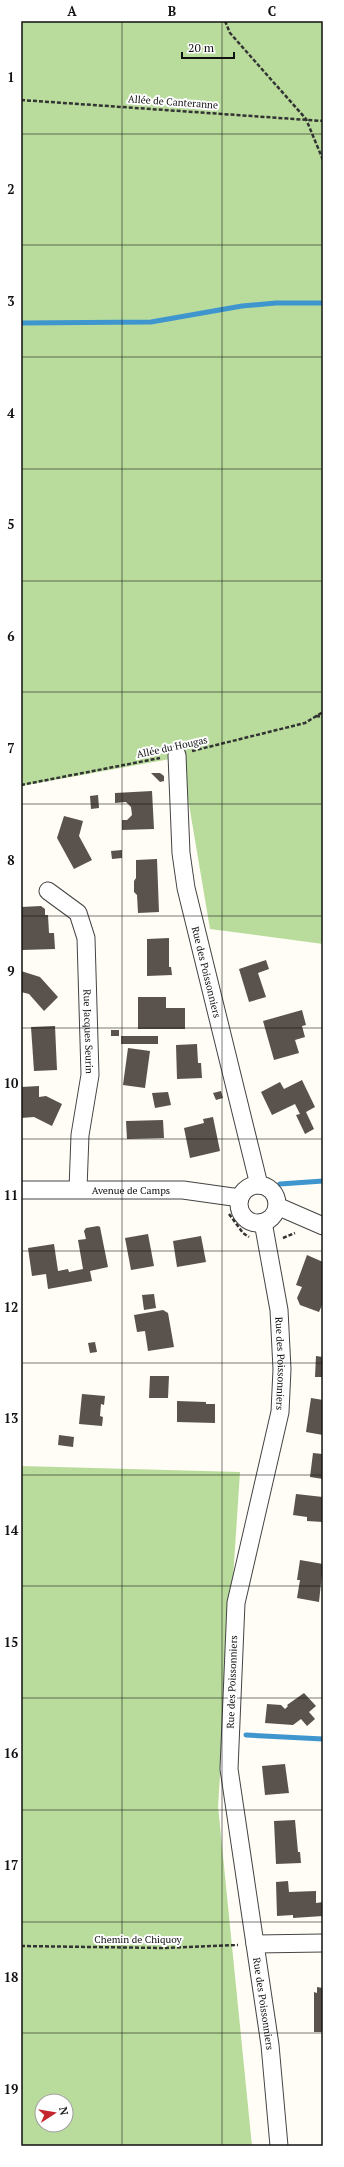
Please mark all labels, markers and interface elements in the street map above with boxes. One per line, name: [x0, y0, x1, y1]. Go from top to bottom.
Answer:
text: A: [67, 2, 77, 20]
text: B: [168, 2, 176, 20]
text: C: [268, 2, 276, 20]
scale bar: [182, 34, 234, 60]
text: 20 m: [188, 40, 215, 55]
text: 1: [7, 68, 15, 86]
street label: Allée de Canteranne: [127, 92, 219, 112]
text: 2: [7, 180, 15, 198]
text: 3: [7, 292, 15, 310]
text: 4: [7, 404, 15, 422]
text: 5: [7, 515, 15, 533]
text: 6: [7, 627, 15, 645]
street label: Allée du Hougas: [135, 733, 209, 761]
text: 7: [7, 739, 15, 757]
text: 8: [7, 851, 15, 869]
street label: Rue des Poissonniers: [189, 925, 224, 1019]
text: 9: [7, 962, 15, 980]
street label: Rue Jacques Seurin: [81, 989, 96, 1074]
text: 10: [4, 1074, 19, 1092]
street label: Avenue de Camps: [92, 1184, 170, 1197]
text: 11: [4, 1186, 18, 1204]
text: 12: [4, 1298, 18, 1316]
street label: Rue des Poissonniers: [273, 1316, 289, 1411]
text: 13: [4, 1409, 18, 1427]
text: 14: [4, 1521, 19, 1539]
text: 15: [4, 1633, 18, 1651]
street label: Rue des Poissonniers: [224, 1635, 240, 1729]
text: 16: [4, 1744, 18, 1762]
text: 17: [4, 1856, 18, 1874]
street label: Chemin de Chiquoy: [94, 1933, 183, 1946]
street label: Rue des Poissonniers: [251, 1956, 277, 2051]
text: 18: [4, 1968, 18, 1986]
text: 19: [4, 2080, 18, 2098]
north arrow: [34, 2093, 74, 2133]
text: N: [56, 2105, 72, 2117]

